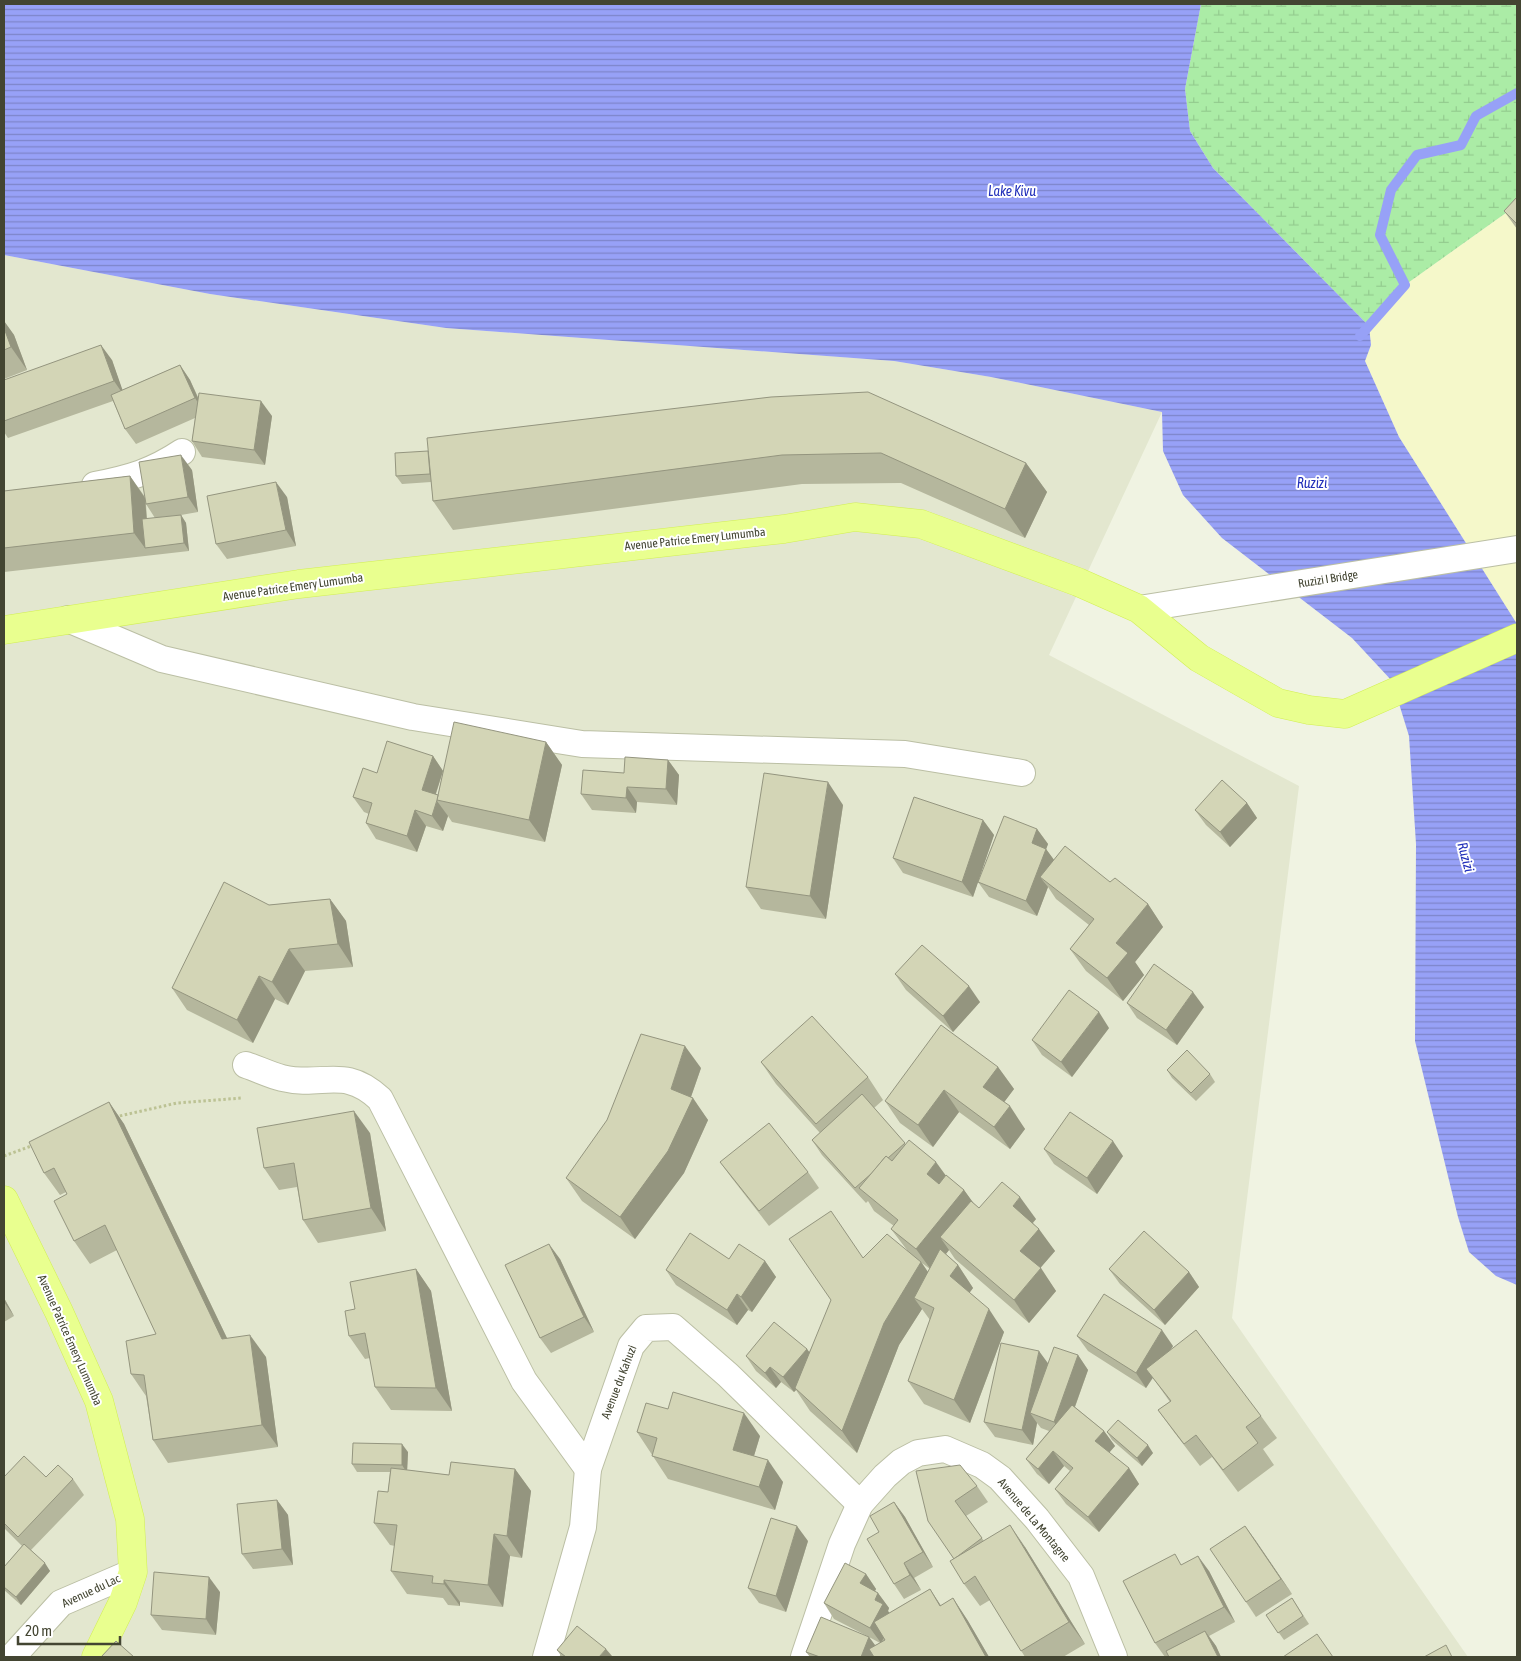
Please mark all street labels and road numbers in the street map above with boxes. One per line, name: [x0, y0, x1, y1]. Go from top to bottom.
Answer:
street label: Avenue Patrice Emery Lumumba: [624, 525, 766, 553]
street label: Ruzizi I Bridge: [1297, 567, 1359, 591]
street label: Avenue Patrice Emery Lumumba: [222, 570, 364, 604]
street label: Avenue Patrice Emery Lumumba: [35, 1273, 105, 1407]
street label: Avenue du Kahuzi: [599, 1343, 639, 1421]
street label: Avenue de La Montagne: [995, 1475, 1073, 1565]
street label: Avenue du Lac: [60, 1571, 123, 1611]

